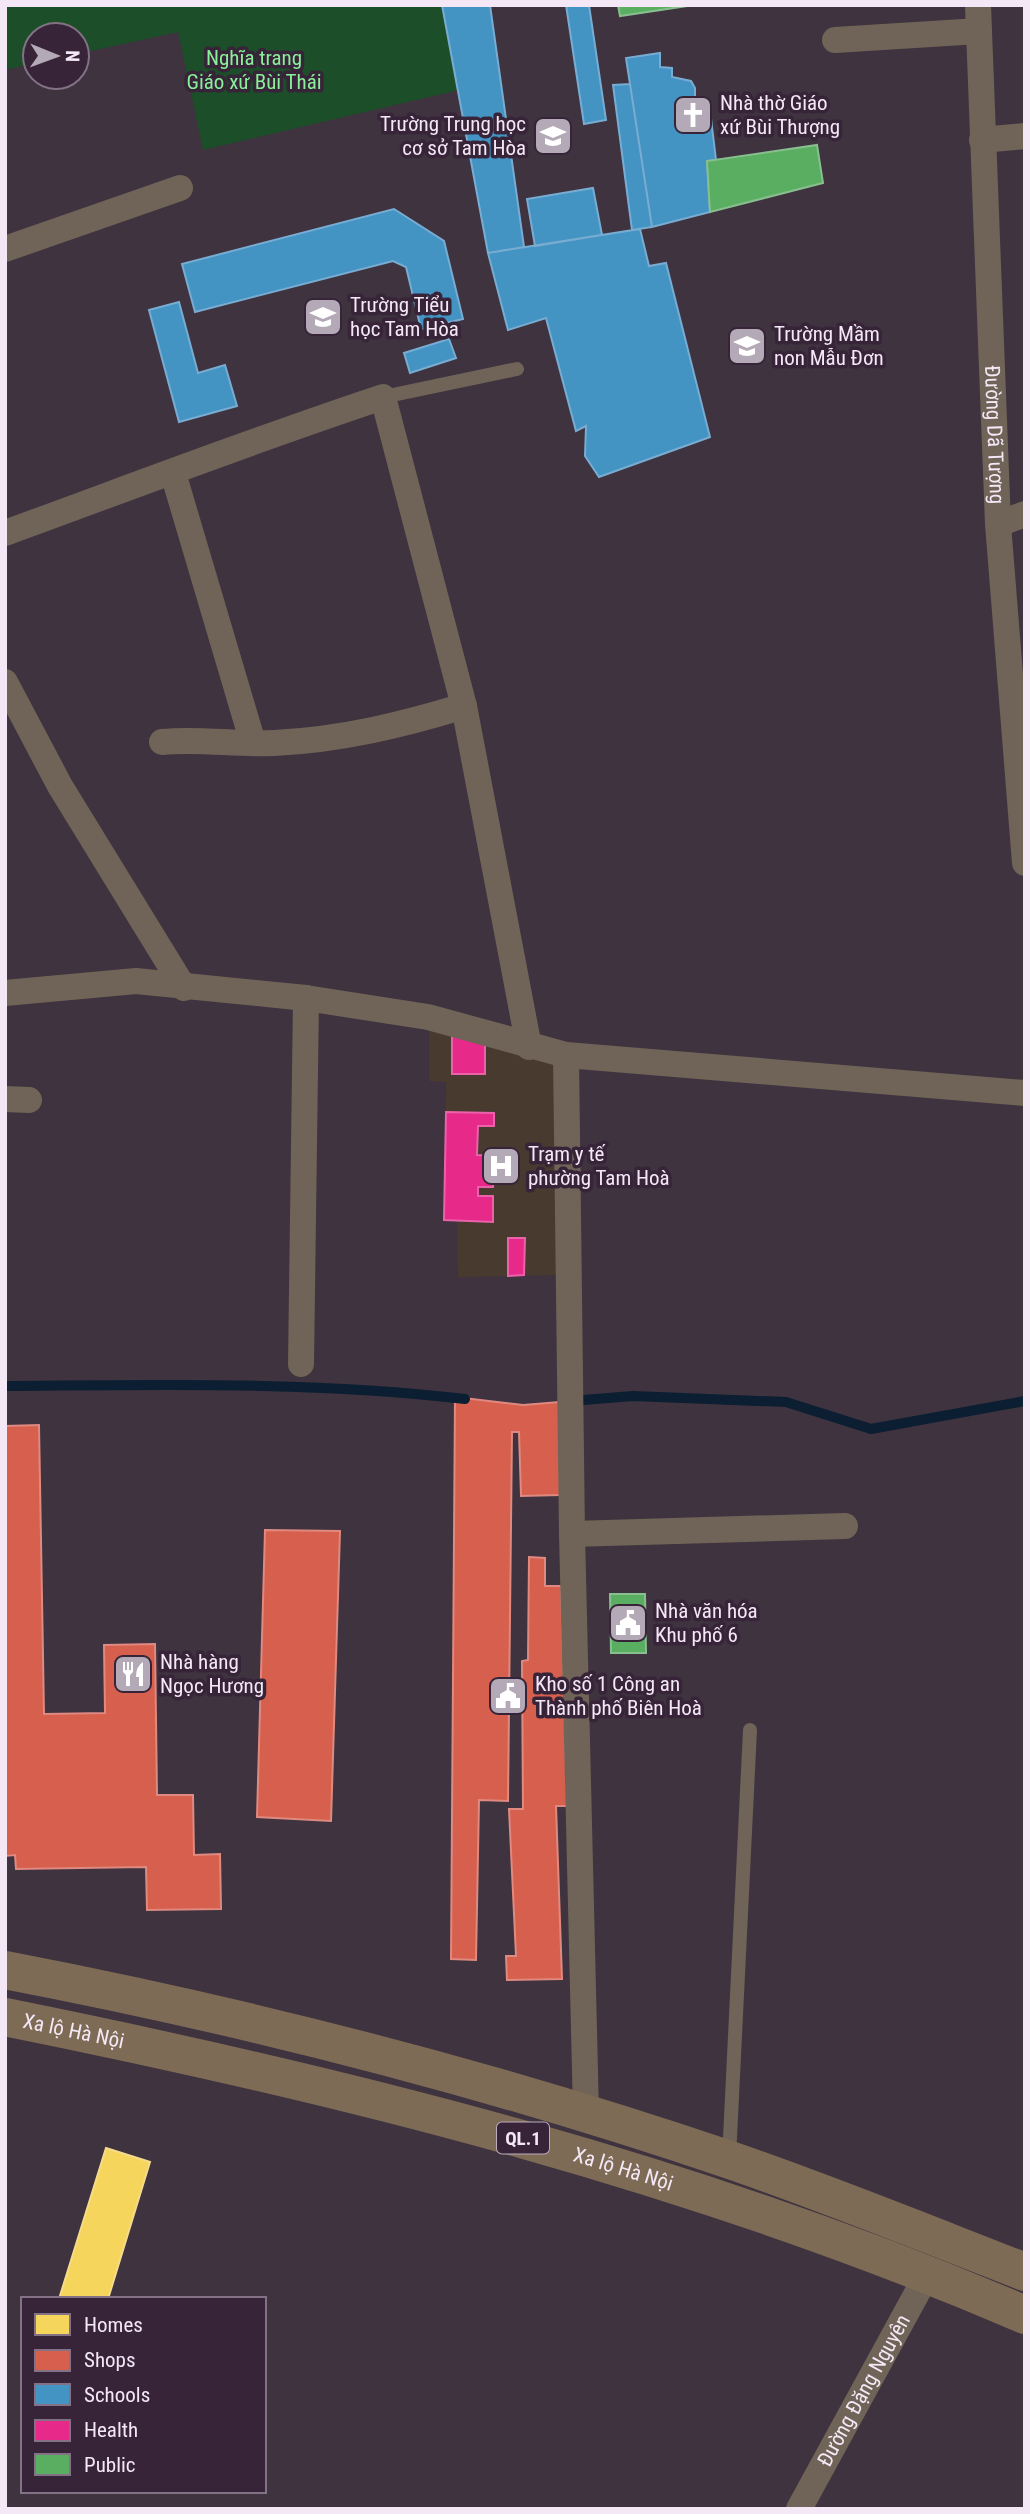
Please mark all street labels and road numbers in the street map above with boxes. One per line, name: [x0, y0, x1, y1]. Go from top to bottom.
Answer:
street label: Đường Dã Tượng: [980, 365, 1009, 505]
street label: Xa lộ Hà Nội: [21, 2009, 126, 2053]
road number: QL.1: [497, 2122, 549, 2154]
street label: Xa lộ Hà Nội: [571, 2143, 676, 2196]
street label: Đường Đặng Nguyên: [813, 2310, 915, 2471]

